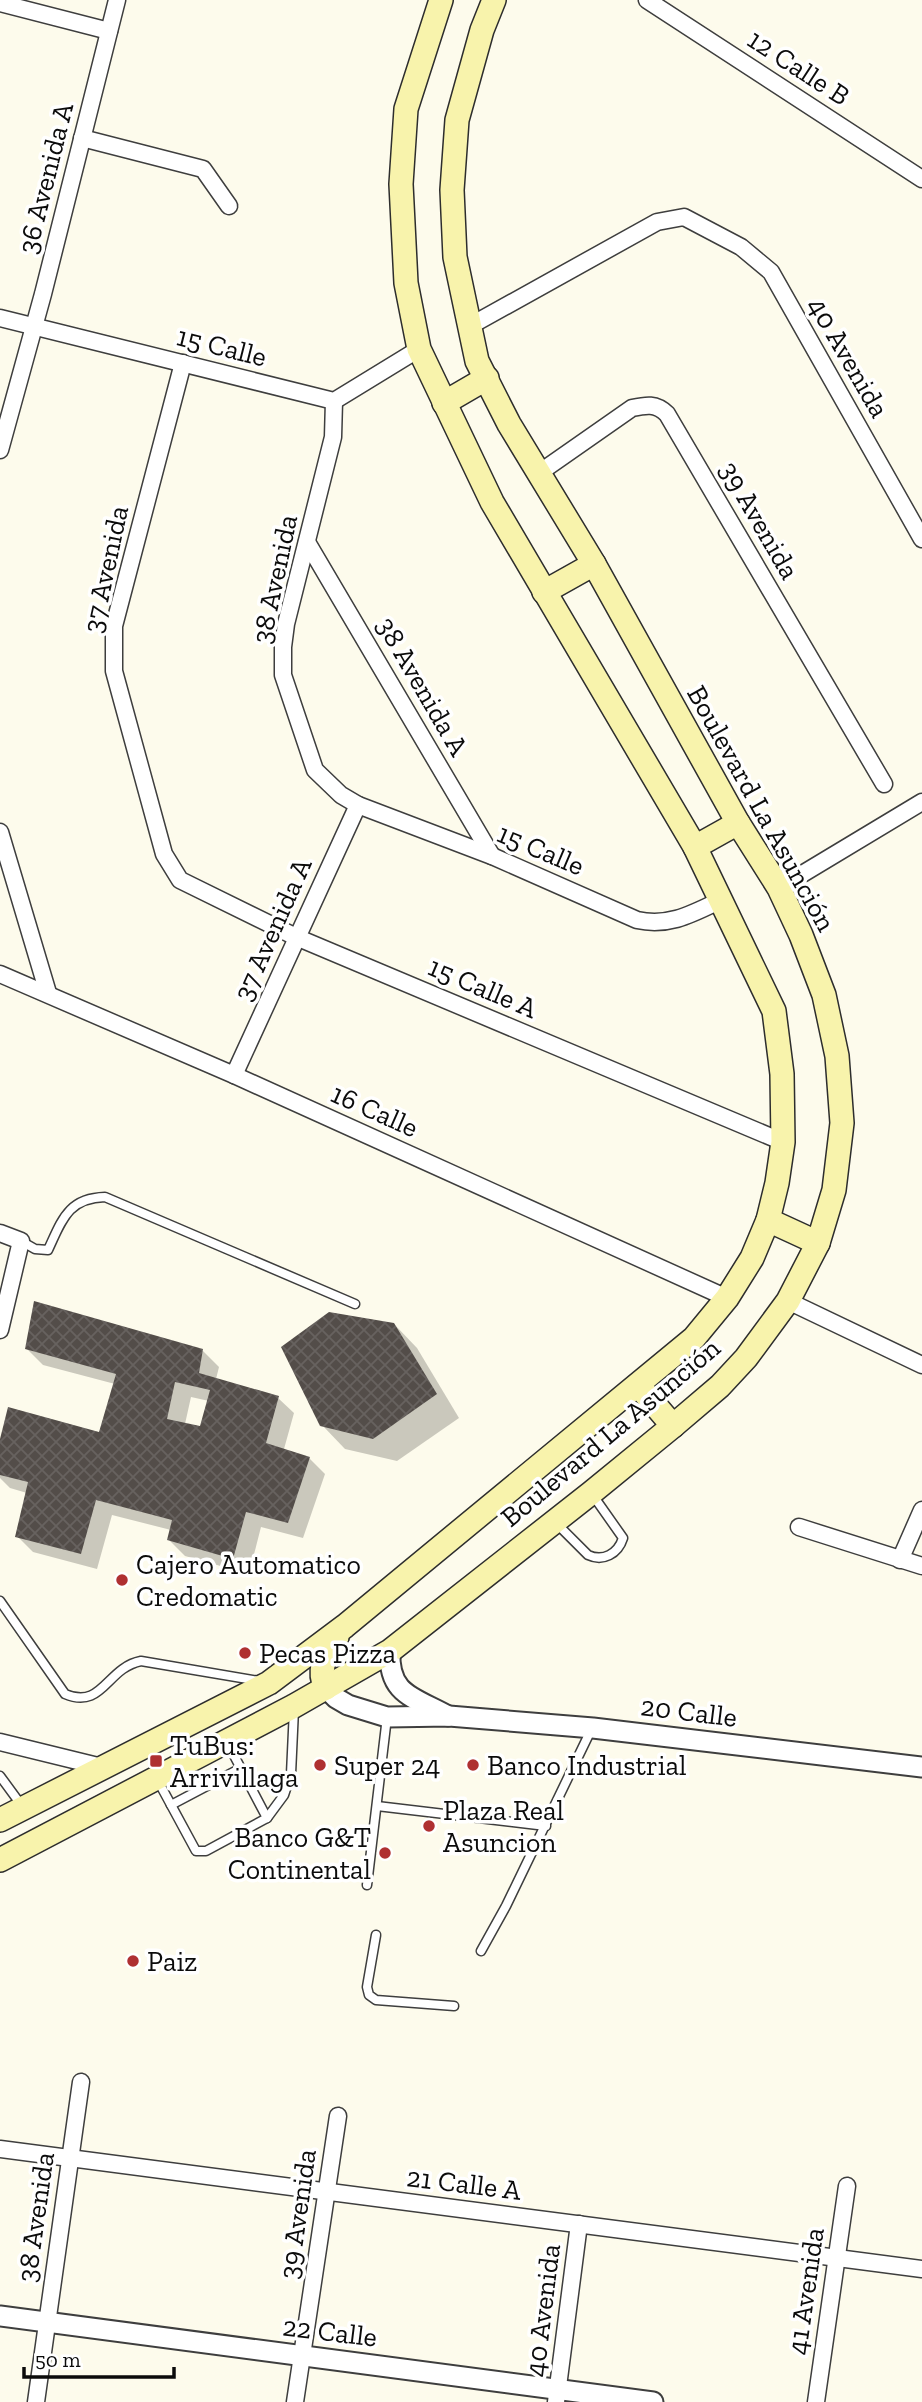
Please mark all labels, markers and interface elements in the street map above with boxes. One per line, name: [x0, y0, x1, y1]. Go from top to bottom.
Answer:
street label: 12 Calle B: [742, 22, 856, 112]
street label: 36 Avenida A: [11, 98, 80, 257]
street label: 40 Avenida: [801, 291, 896, 424]
street label: 15 Calle: [174, 319, 270, 374]
street label: 39 Avenida: [713, 455, 807, 585]
street label: 37 Avenida: [76, 502, 135, 636]
street label: 38 Avenida: [245, 511, 304, 647]
street label: 38 Avenida A: [370, 611, 476, 762]
street label: Boulevard La Asunción: [680, 680, 843, 937]
street label: 15 Calle: [492, 816, 589, 882]
street label: 37 Avenida A: [226, 852, 319, 1006]
street label: 15 Calle A: [424, 950, 543, 1025]
street label: 16 Calle: [326, 1077, 423, 1144]
street label: Boulevard La Asunción: [494, 1331, 727, 1534]
place label: Cajero Automatico Credomatic: [136, 1548, 361, 1613]
marker: Cajero Automatico Credomatic: [114, 1572, 130, 1588]
place label: Pecas Pizza: [259, 1637, 397, 1670]
marker: Pecas Pizza: [237, 1645, 253, 1661]
street label: 20 Calle: [639, 1689, 739, 1734]
place label: TuBus: Arrivillaga: [170, 1729, 299, 1794]
place label: Super 24: [334, 1749, 440, 1782]
place label: Banco Industrial: [487, 1749, 687, 1782]
marker: TuBus: Arrivillaga: [148, 1753, 164, 1769]
marker: Super 24: [312, 1757, 328, 1773]
marker: Banco Industrial: [465, 1757, 481, 1773]
place label: Plaza Real Asuncion: [443, 1794, 564, 1859]
marker: Plaza Real Asuncion: [421, 1818, 437, 1834]
place label: Banco G&T Continental: [228, 1821, 371, 1886]
marker: Banco G&T Continental: [377, 1845, 393, 1861]
place label: Paiz: [147, 1945, 197, 1978]
marker: Paiz: [125, 1953, 141, 1969]
street label: 39 Avenida: [272, 2147, 323, 2281]
street label: 38 Avenida: [10, 2150, 61, 2284]
street label: 21 Calle A: [405, 2160, 524, 2207]
street label: 41 Avenida: [780, 2225, 831, 2357]
street label: 40 Avenida: [518, 2241, 567, 2378]
street label: 22 Calle: [281, 2309, 379, 2354]
scale bar: [24, 2336, 175, 2380]
text: 50 m: [35, 2347, 81, 2372]

